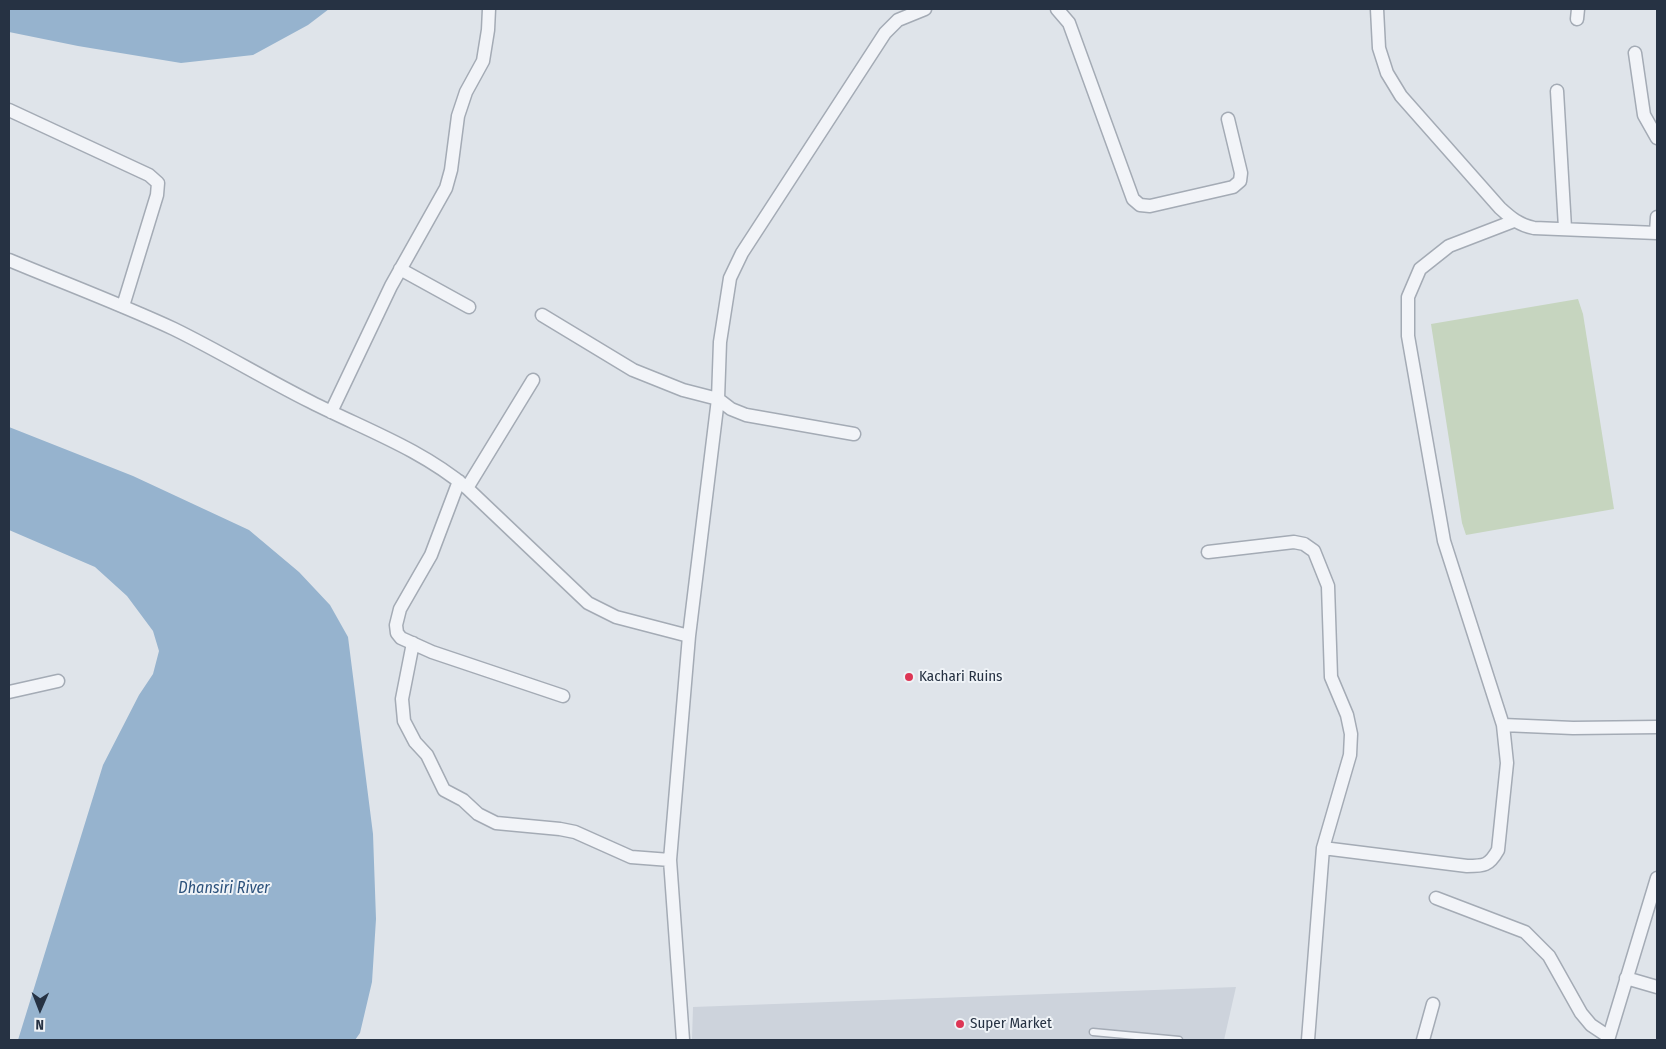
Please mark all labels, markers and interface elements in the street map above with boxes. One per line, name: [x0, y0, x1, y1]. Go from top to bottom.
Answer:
place label: Kachari Ruins: [919, 668, 1003, 686]
marker: Kachari Ruins: [903, 671, 915, 683]
water label: Dhansiri River: [178, 879, 270, 899]
north arrow: [15, 984, 65, 1034]
place label: Super Market: [970, 1015, 1052, 1033]
text: N: [35, 1016, 44, 1033]
marker: Super Market: [954, 1018, 966, 1030]

